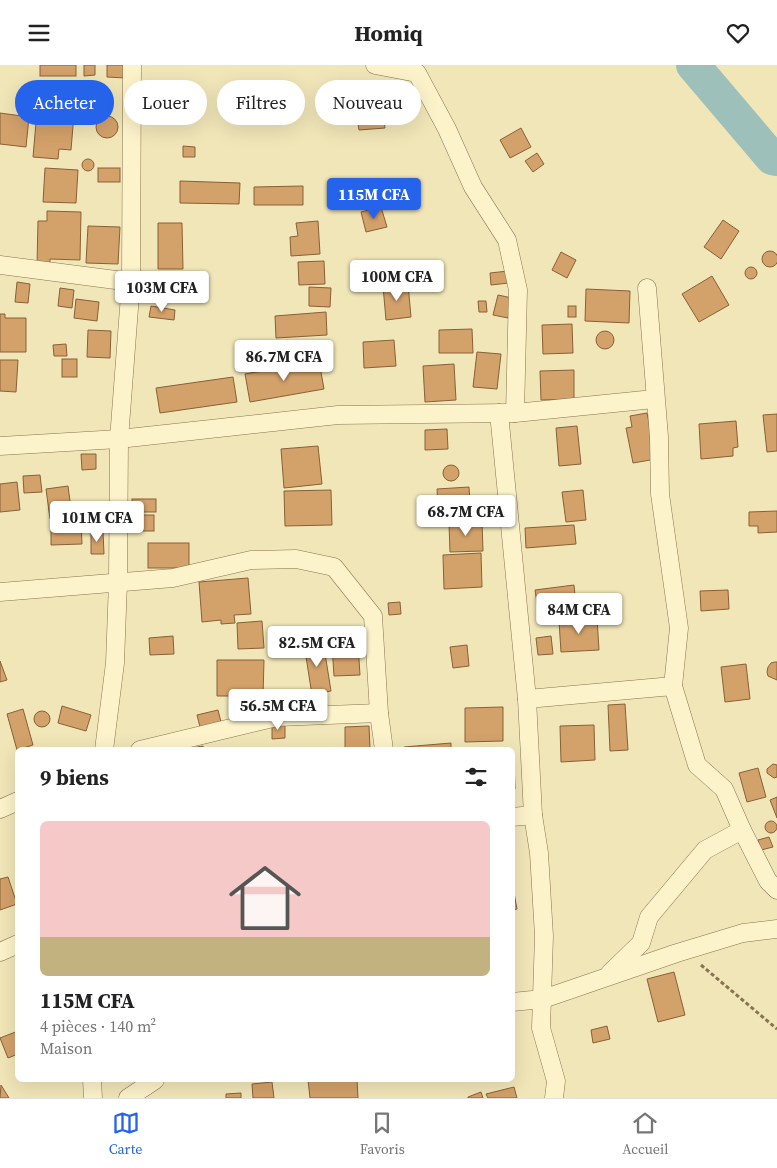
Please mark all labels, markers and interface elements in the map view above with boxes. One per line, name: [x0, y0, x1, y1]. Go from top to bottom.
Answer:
text: Homiq: [354, 18, 423, 48]
icon: menu: [25, 19, 53, 47]
icon: heart: [724, 19, 752, 47]
chip: Acheter: [15, 80, 114, 125]
chip: Louer: [124, 80, 207, 125]
chip: Filtres: [217, 80, 305, 125]
chip: Nouveau: [315, 80, 421, 125]
pin: 115M CFA: [322, 177, 426, 220]
text: 115M CFA: [338, 183, 410, 205]
pin: 100M CFA: [345, 259, 449, 302]
text: 100M CFA: [361, 265, 433, 287]
pin: 103M CFA: [110, 271, 214, 313]
text: 103M CFA: [126, 276, 198, 298]
pin: 86.7M CFA: [227, 339, 341, 382]
text: 86.7M CFA: [245, 345, 323, 367]
pin: 68.7M CFA: [409, 495, 523, 537]
text: 68.7M CFA: [427, 500, 505, 522]
pin: 101M CFA: [45, 501, 149, 543]
text: 101M CFA: [61, 506, 133, 528]
pin: 84M CFA: [533, 593, 625, 635]
text: 84M CFA: [547, 598, 611, 620]
pin: 82.5M CFA: [260, 625, 374, 668]
text: 82.5M CFA: [278, 631, 356, 653]
pin: 56.5M CFA: [221, 689, 335, 731]
text: 56.5M CFA: [239, 694, 317, 716]
text: 9 biens: [40, 763, 109, 792]
icon: filters: [462, 763, 490, 791]
icon: home: [220, 853, 310, 943]
text: 115M CFA: [40, 986, 135, 1015]
text: 4 pièces · 140 m²: [40, 1015, 156, 1037]
text: Maison: [40, 1037, 92, 1059]
tab: Carte: [109, 1109, 142, 1159]
tab: Favoris: [360, 1109, 405, 1159]
tab: Accueil: [622, 1109, 668, 1159]

